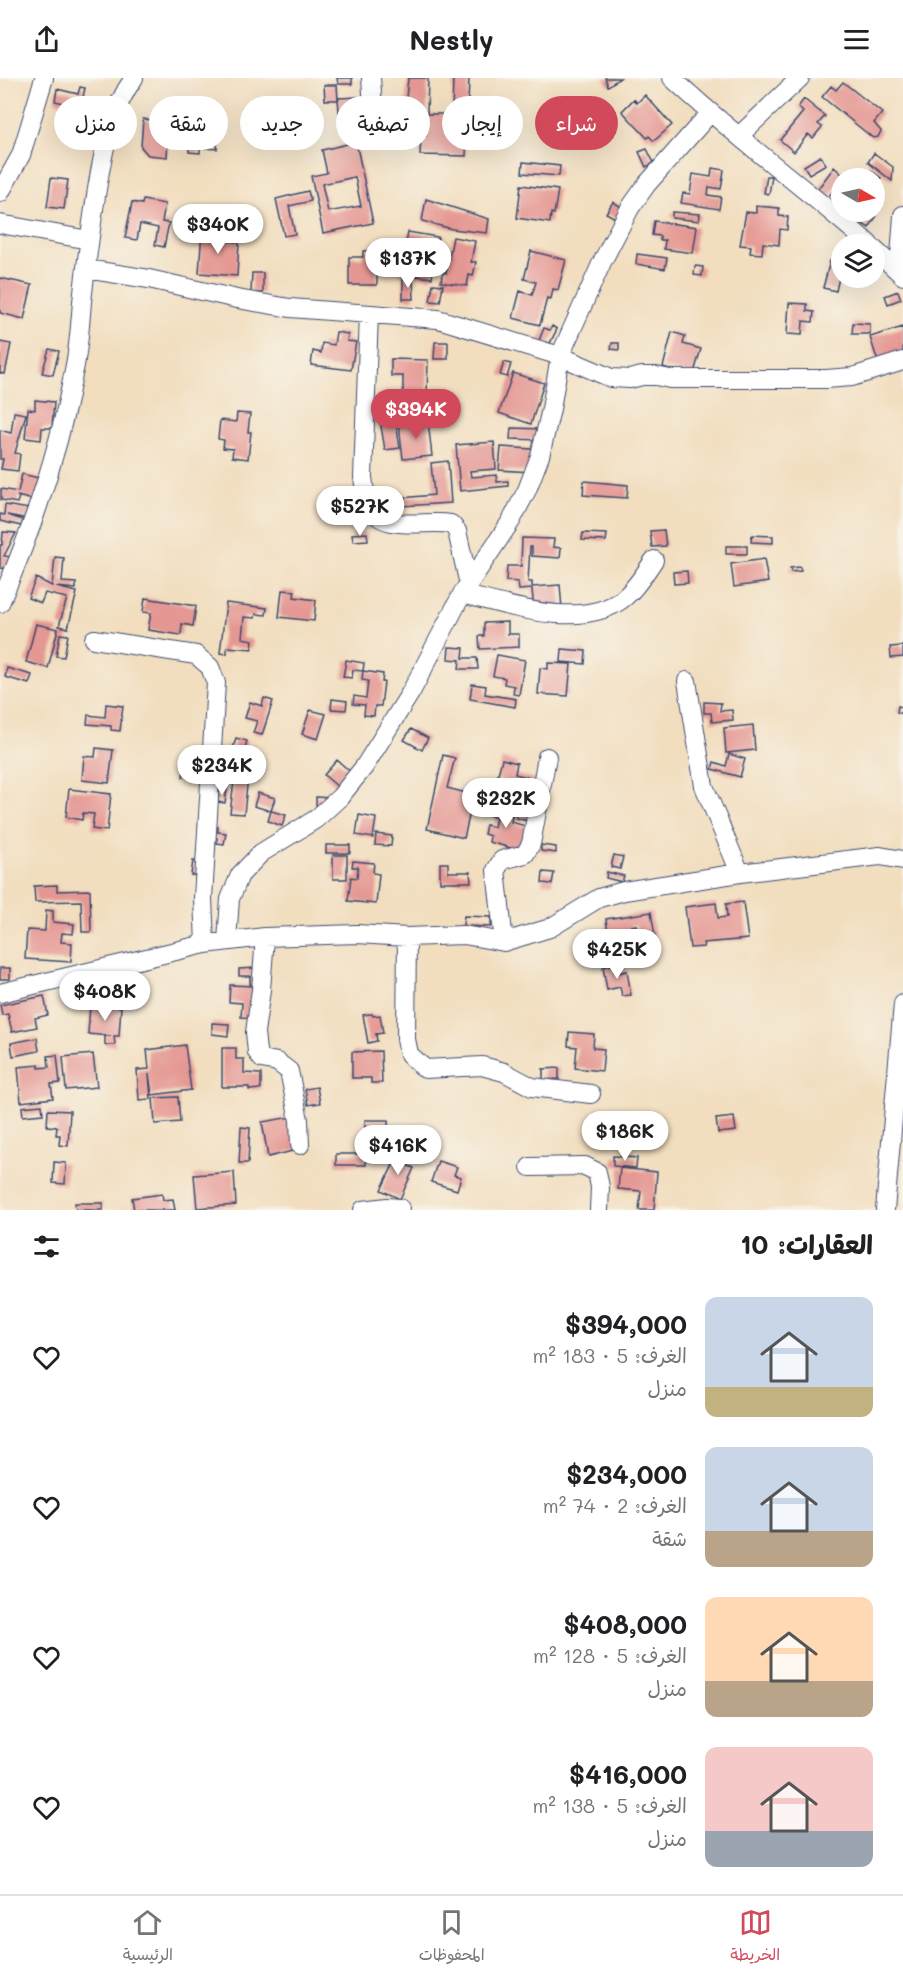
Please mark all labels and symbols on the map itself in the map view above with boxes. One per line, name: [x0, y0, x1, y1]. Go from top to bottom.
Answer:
north arrow: [831, 168, 885, 222]
pin: $340K: [176, 204, 260, 255]
pin: $137K: [366, 238, 450, 289]
pin: $394K: [374, 389, 458, 440]
pin: $527K: [318, 486, 402, 537]
pin: $234K: [180, 745, 264, 796]
pin: $232K: [464, 778, 548, 829]
pin: $425K: [575, 929, 659, 980]
pin: $408K: [63, 971, 147, 1022]
pin: $186K: [583, 1111, 667, 1162]
pin: $416K: [356, 1125, 440, 1176]

